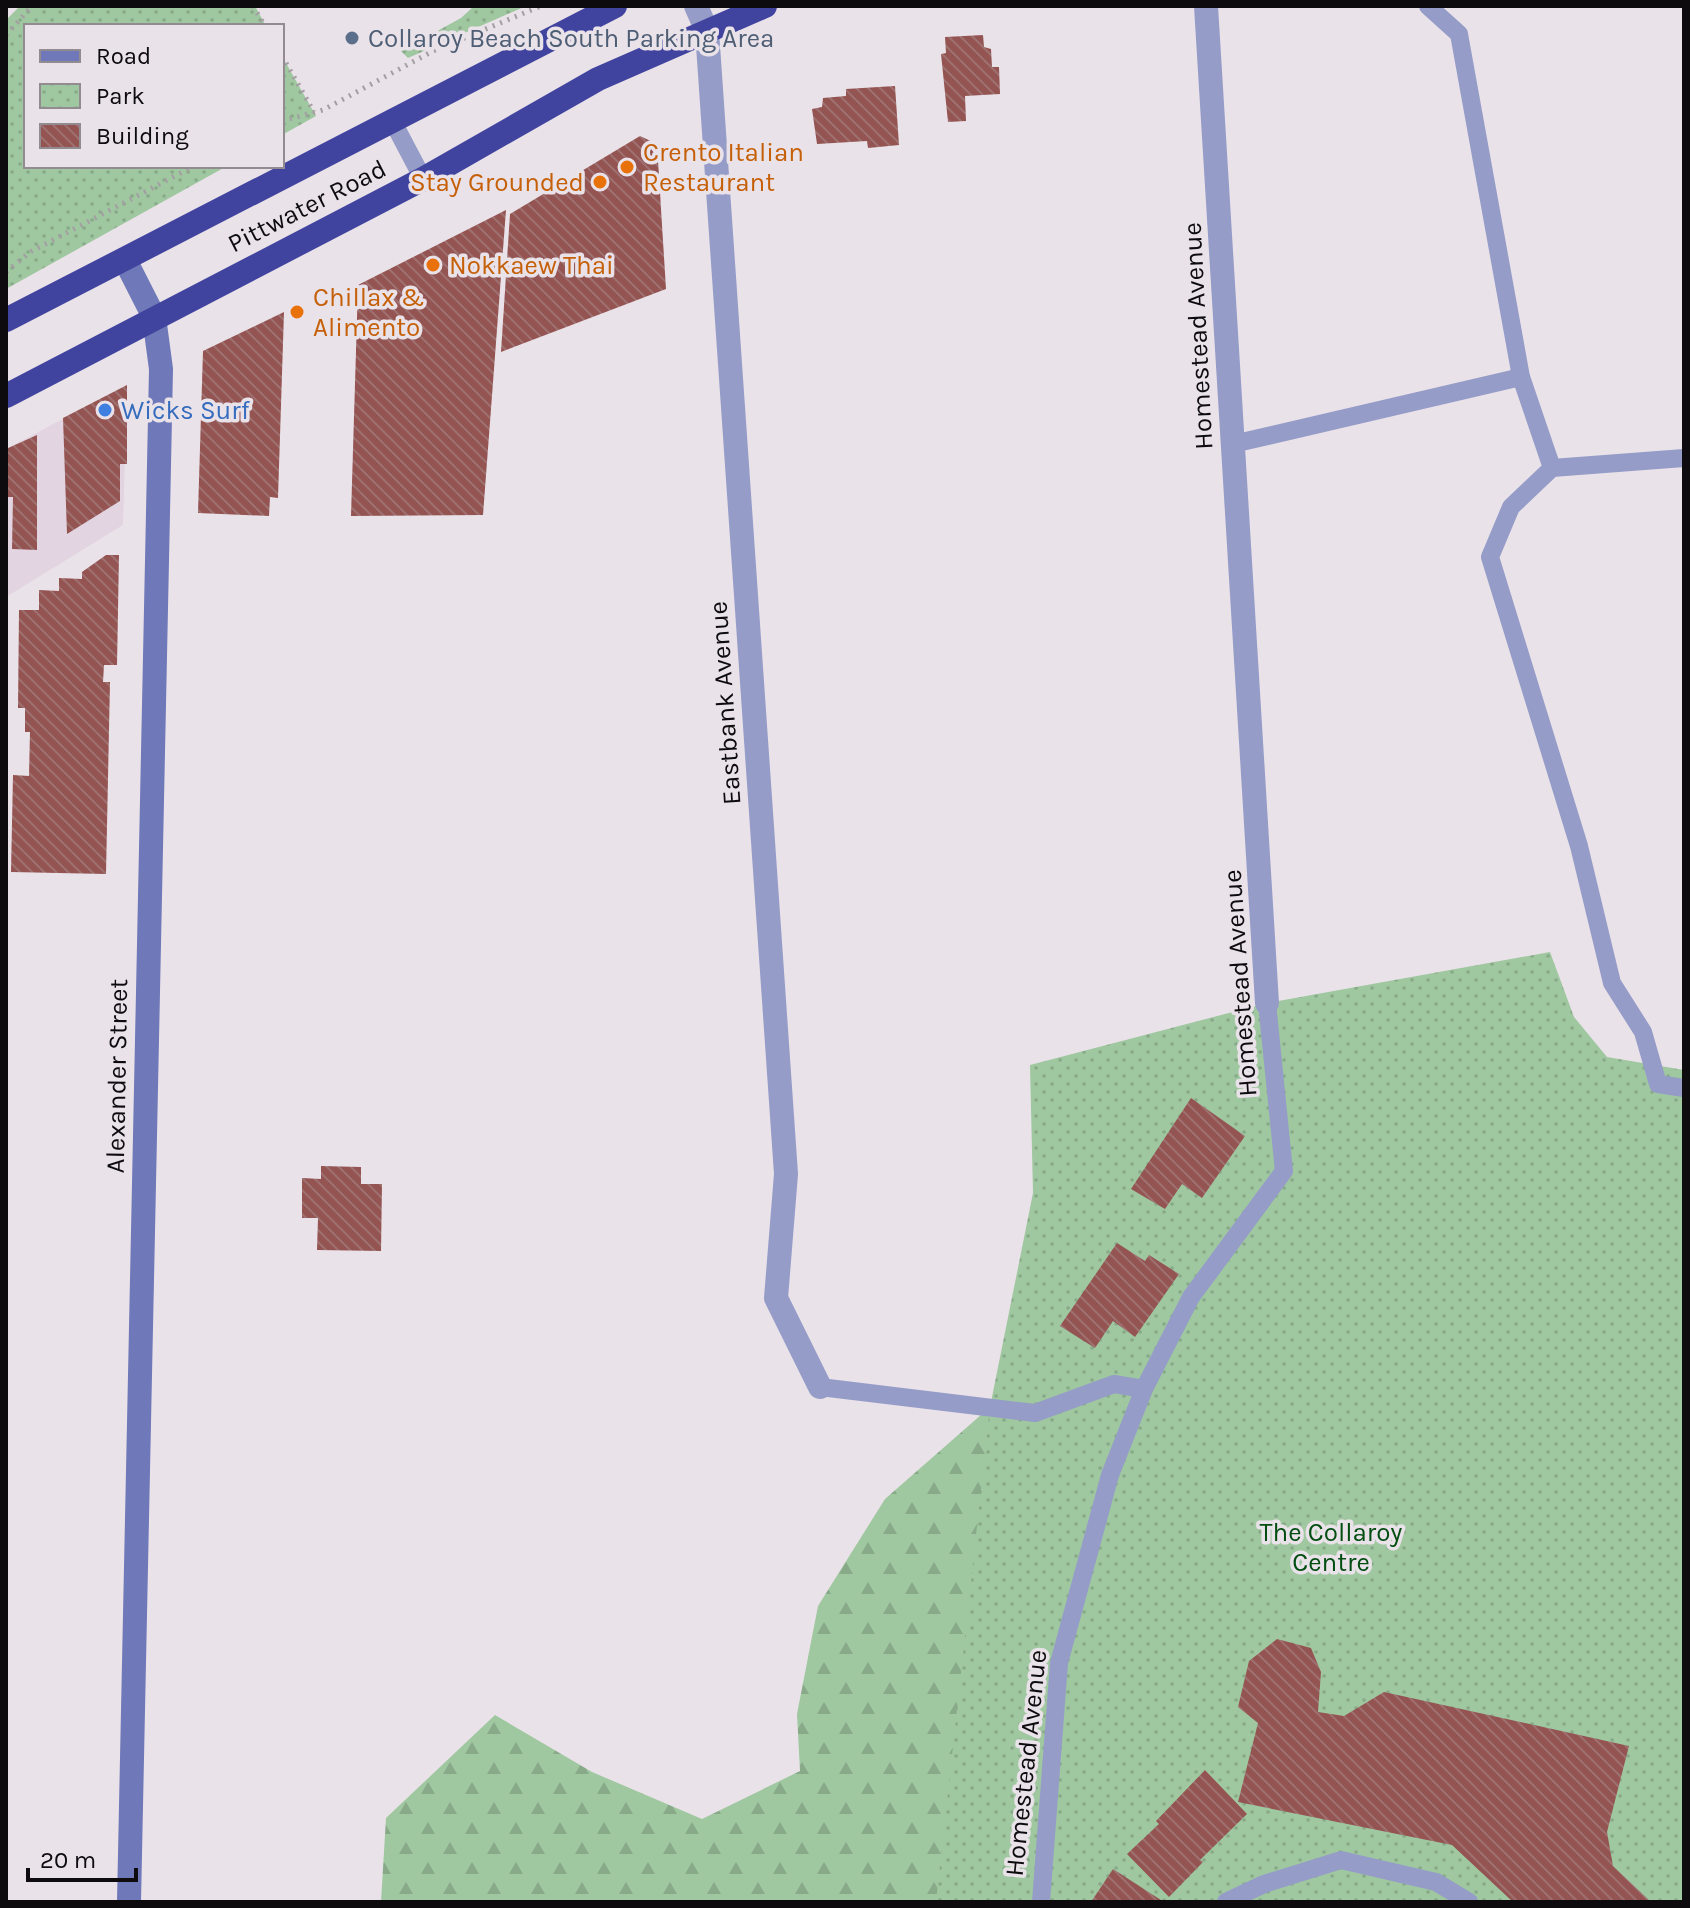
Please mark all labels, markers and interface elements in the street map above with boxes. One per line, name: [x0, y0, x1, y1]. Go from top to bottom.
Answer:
place label: Collaroy Beach South Parking Area: [368, 23, 774, 54]
legend: [24, 24, 284, 168]
marker: Collaroy Beach South Parking Area: [343, 29, 361, 47]
text: Road: [96, 42, 151, 70]
text: Park: [96, 82, 145, 110]
text: Building: [96, 122, 189, 150]
place label: Crento Italian Restaurant: [643, 137, 804, 198]
street label: Pittwater Road: [223, 153, 391, 259]
marker: Crento Italian Restaurant: [618, 158, 636, 176]
place label: Stay Grounded: [410, 167, 584, 198]
marker: Stay Grounded: [591, 173, 609, 191]
street label: Homestead Avenue: [1177, 222, 1219, 450]
place label: Nokkaew Thai: [449, 250, 614, 281]
marker: Nokkaew Thai: [424, 256, 442, 274]
place label: Chillax & Alimento: [313, 282, 425, 343]
marker: Chillax & Alimento: [288, 303, 306, 321]
place label: Wicks Surf: [121, 395, 251, 426]
marker: Wicks Surf: [96, 401, 114, 419]
street label: Eastbank Avenue: [702, 600, 748, 806]
street label: Homestead Avenue: [1217, 868, 1263, 1098]
street label: Alexander Street: [100, 978, 134, 1174]
park label: The Collaroy Centre: [1260, 1517, 1402, 1578]
street label: Homestead Avenue: [999, 1648, 1053, 1878]
scale bar: [28, 1832, 136, 1882]
text: 20 m: [40, 1846, 96, 1874]

